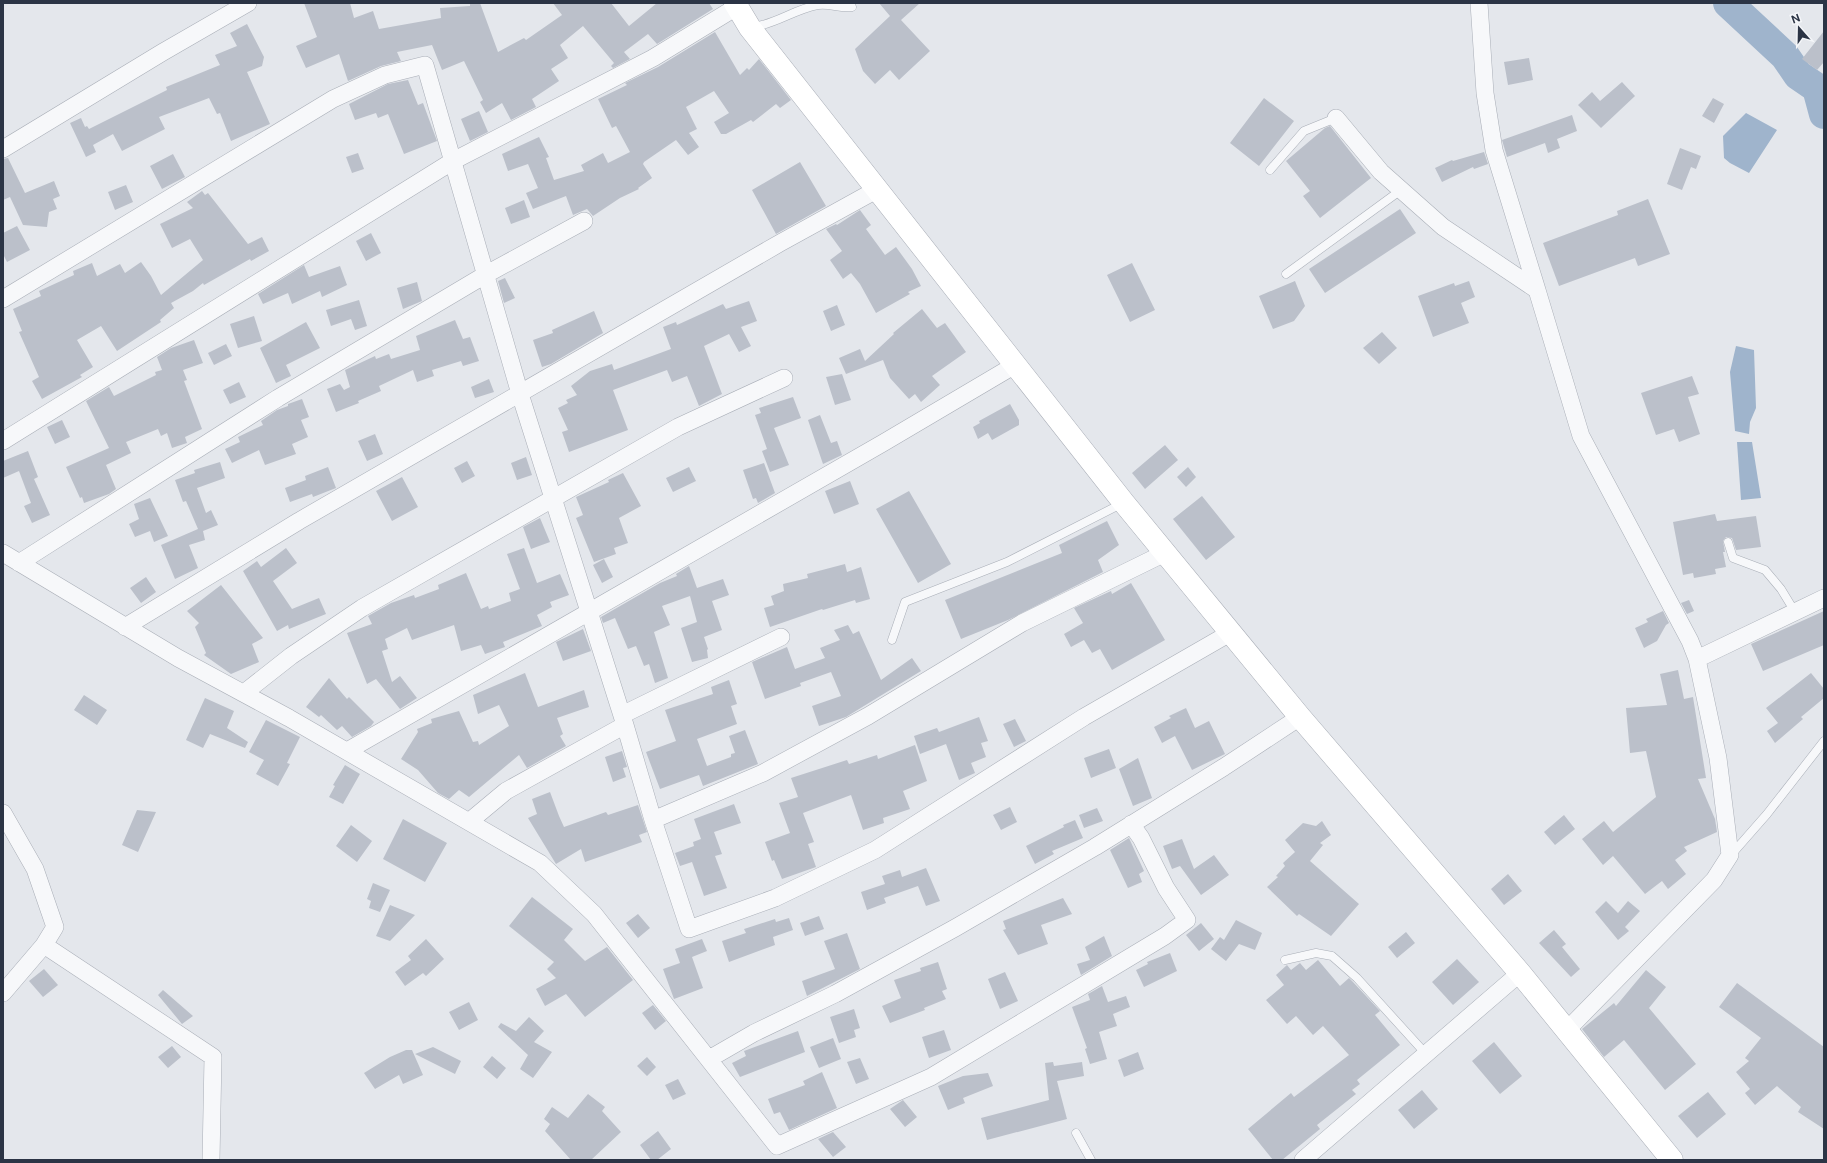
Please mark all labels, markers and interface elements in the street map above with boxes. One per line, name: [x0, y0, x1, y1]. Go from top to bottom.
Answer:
north arrow: [1779, 8, 1819, 48]
text: N: [1789, 11, 1802, 26]

